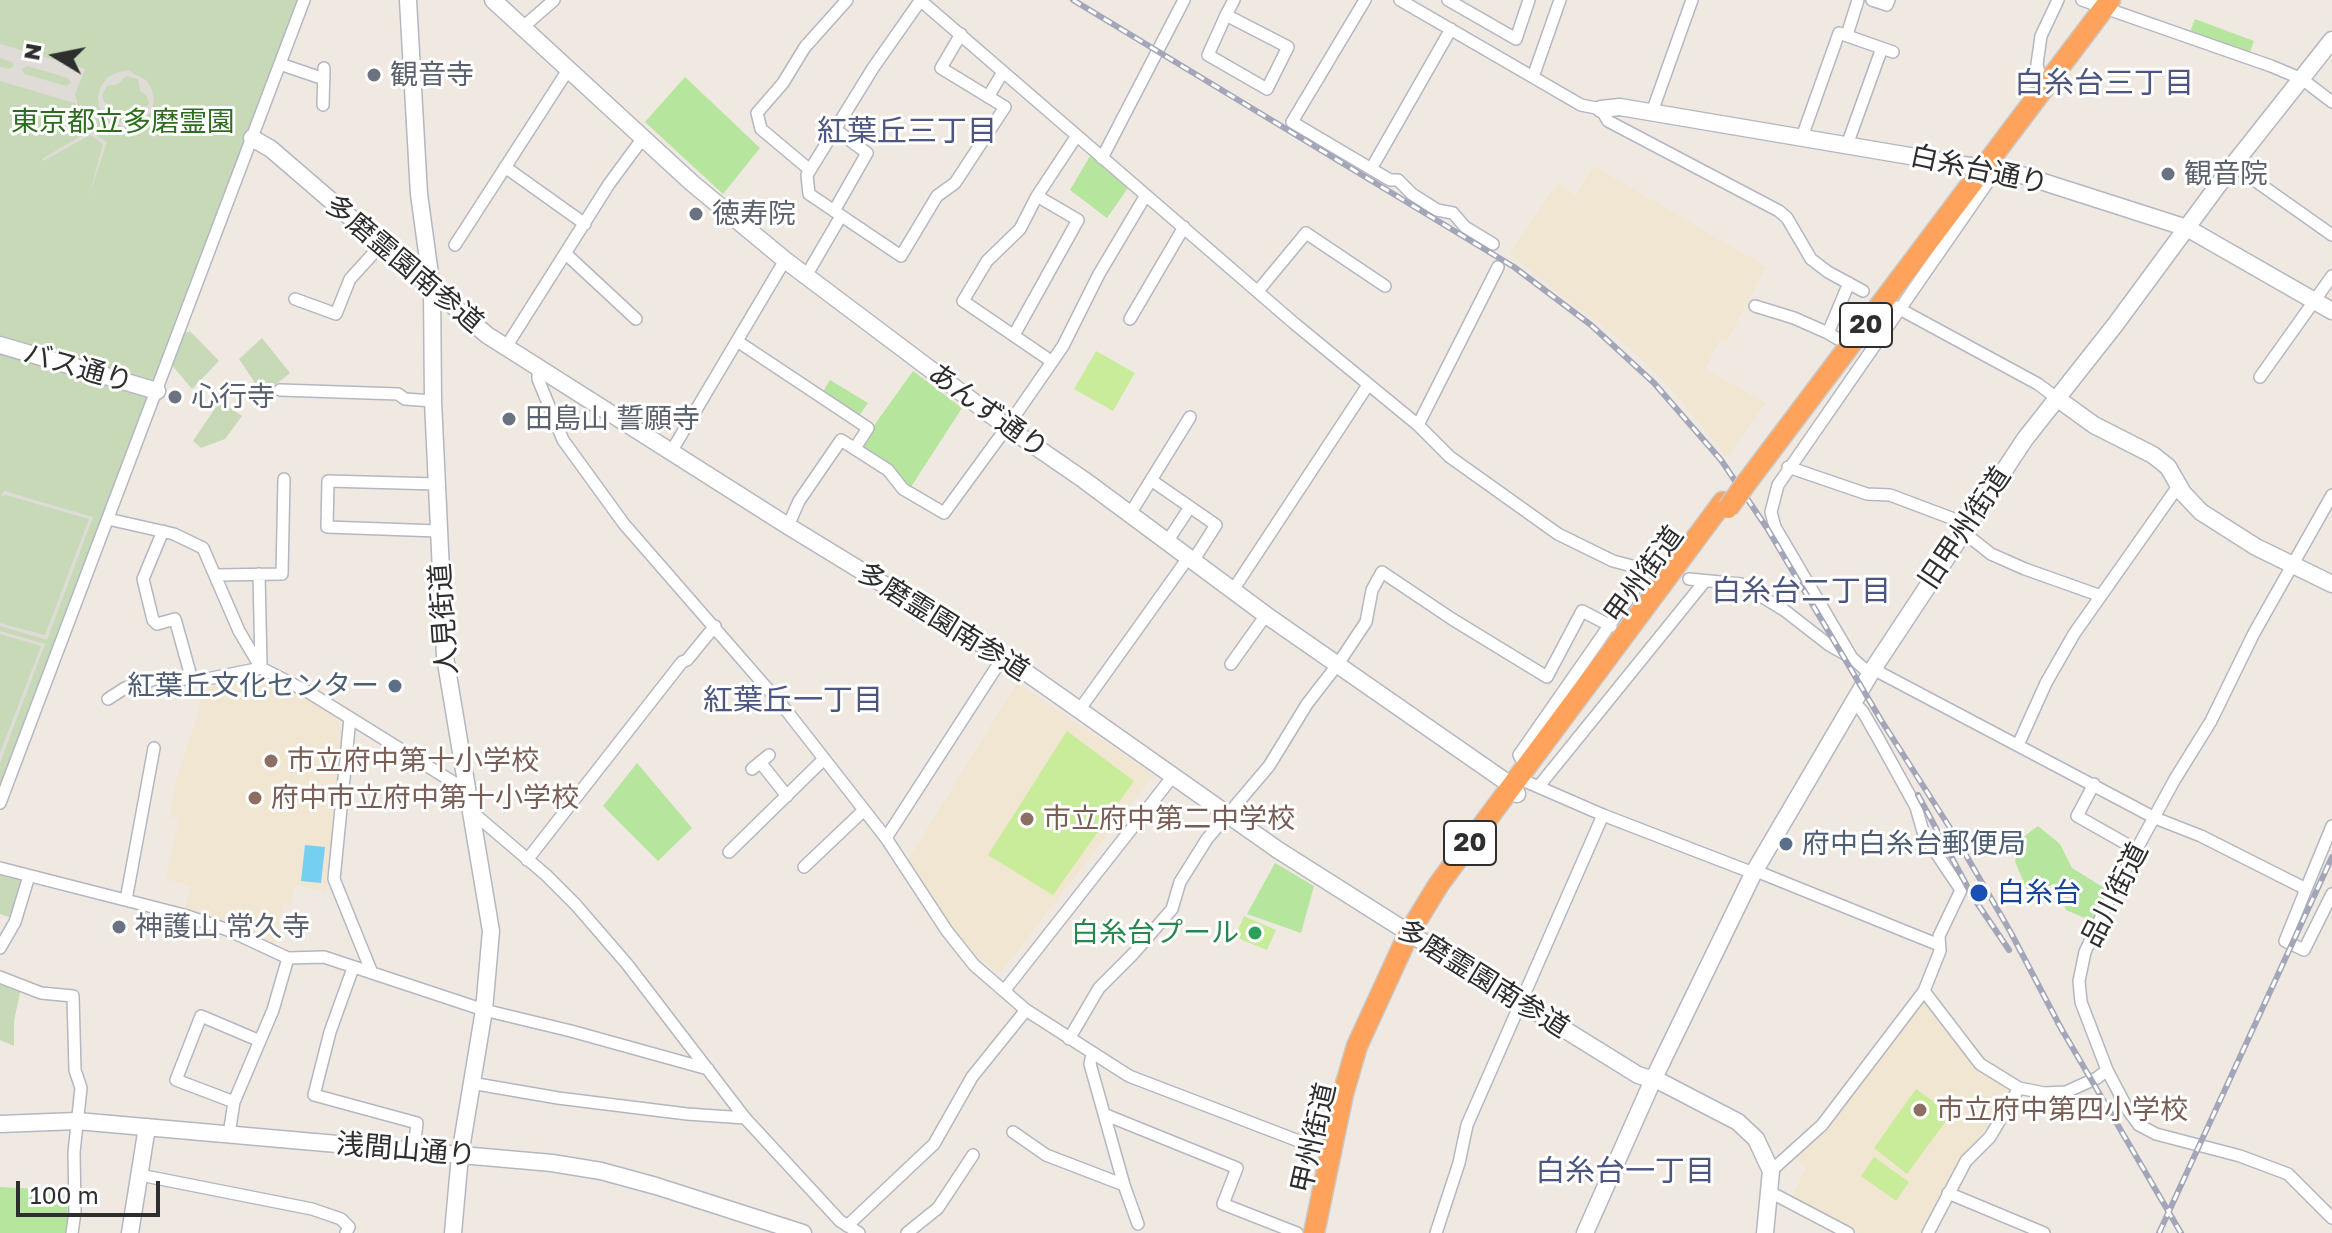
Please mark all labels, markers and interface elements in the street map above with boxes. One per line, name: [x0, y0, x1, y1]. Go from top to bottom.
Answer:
north arrow: [16, 16, 96, 96]
text: N: [17, 41, 47, 62]
place label: 観音寺: [390, 58, 474, 92]
district label: 白糸台三丁目: [2014, 65, 2194, 101]
marker: 観音寺: [365, 66, 383, 84]
park label: 東京都立多磨霊園: [11, 105, 235, 139]
district label: 紅葉丘三丁目: [817, 113, 997, 149]
street label: 白糸台通り: [1907, 139, 2051, 201]
place label: 観音院: [2184, 157, 2268, 191]
marker: 観音院: [2159, 165, 2177, 183]
street label: 多磨霊園南参道: [318, 188, 490, 340]
place label: 徳寿院: [712, 197, 796, 231]
marker: 徳寿院: [687, 205, 705, 223]
road number: 20: [1840, 303, 1892, 347]
street label: バス通り: [20, 336, 136, 400]
street label: あんず通り: [921, 356, 1055, 466]
place label: 心行寺: [191, 380, 275, 414]
marker: 心行寺: [166, 388, 184, 406]
place label: 田島山 誓願寺: [525, 402, 700, 436]
marker: 田島山 誓願寺: [500, 410, 518, 428]
street label: 旧甲州街道: [1912, 461, 2018, 595]
street label: 甲州街道: [1597, 520, 1691, 630]
street label: 多磨霊園南参道: [851, 556, 1035, 688]
street label: 人見街道: [423, 562, 465, 676]
district label: 白糸台二丁目: [1711, 573, 1891, 609]
place label: 紅葉丘文化センター: [127, 669, 379, 703]
marker: 紅葉丘文化センター: [386, 677, 404, 695]
district label: 紅葉丘一丁目: [703, 682, 883, 718]
place label: 市立府中第十小学校: [287, 744, 539, 778]
marker: 市立府中第十小学校: [262, 752, 280, 770]
place label: 府中市立府中第十小学校: [271, 781, 579, 815]
marker: 府中市立府中第十小学校: [246, 789, 264, 807]
place label: 市立府中第二中学校: [1043, 802, 1295, 836]
marker: 市立府中第二中学校: [1018, 810, 1036, 828]
road number: 20: [1444, 821, 1496, 865]
place label: 府中白糸台郵便局: [1802, 827, 2026, 861]
marker: 府中白糸台郵便局: [1777, 835, 1795, 853]
street label: 品川街道: [2075, 837, 2155, 953]
place label: 白糸台: [1997, 876, 2081, 910]
marker: 白糸台: [1968, 882, 1990, 904]
place label: 神護山 常久寺: [135, 910, 310, 944]
street label: 多磨霊園南参道: [1391, 913, 1575, 1045]
place label: 白糸台プール: [1071, 916, 1239, 950]
marker: 神護山 常久寺: [110, 918, 128, 936]
marker: 白糸台プール: [1246, 924, 1264, 942]
street label: 甲州街道: [1285, 1080, 1343, 1196]
place label: 市立府中第四小学校: [1936, 1093, 2188, 1127]
marker: 市立府中第四小学校: [1911, 1101, 1929, 1119]
street label: 浅間山通り: [335, 1127, 477, 1173]
district label: 白糸台一丁目: [1535, 1153, 1715, 1189]
scale bar: [20, 1165, 164, 1215]
text: 100 m: [30, 1180, 99, 1209]

